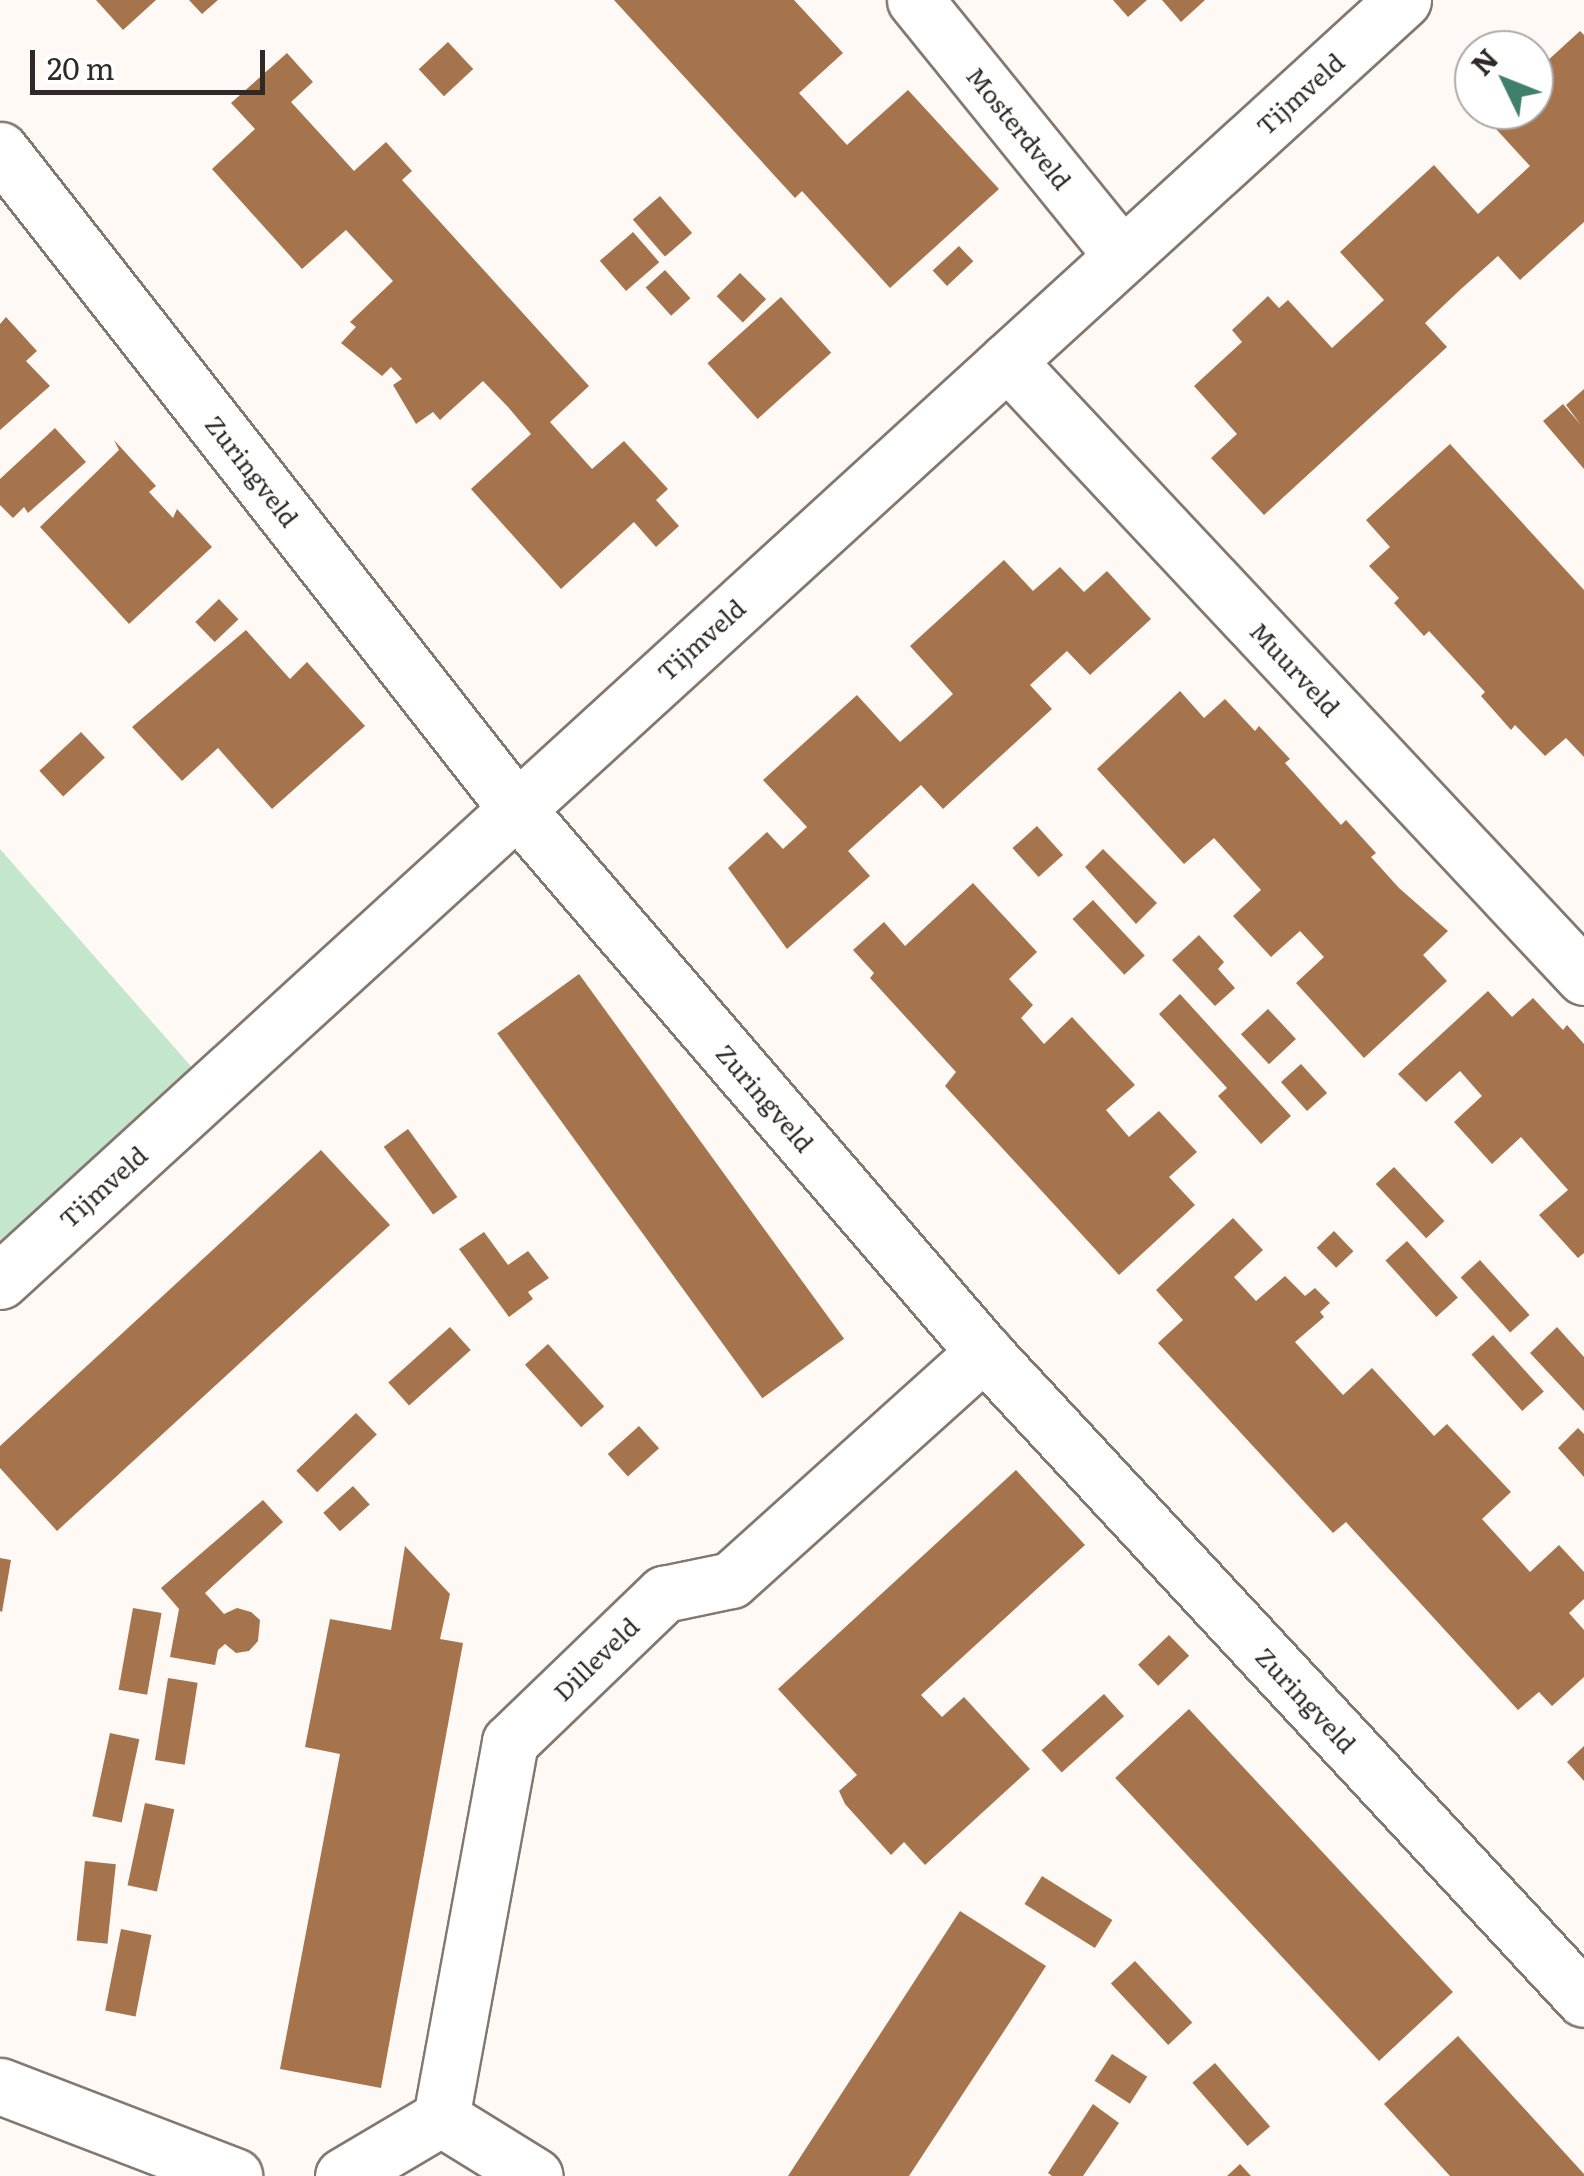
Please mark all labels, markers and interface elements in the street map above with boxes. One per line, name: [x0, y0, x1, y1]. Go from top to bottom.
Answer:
scale bar: [35, 30, 270, 92]
north arrow: [1454, 30, 1554, 130]
text: N: [1460, 38, 1507, 84]
text: 20 m: [47, 45, 115, 89]
street label: Tijmveld: [1250, 47, 1350, 141]
street label: Mosterdveld: [961, 61, 1077, 195]
street label: Zuringveld: [199, 409, 305, 533]
street label: Tijmveld: [651, 593, 751, 687]
street label: Muurveld: [1244, 616, 1346, 722]
street label: Zuringveld: [710, 1038, 820, 1158]
street label: Tijmveld: [53, 1140, 153, 1234]
street label: Dilleveld: [547, 1611, 645, 1707]
street label: Zuringveld: [1250, 1641, 1362, 1759]

